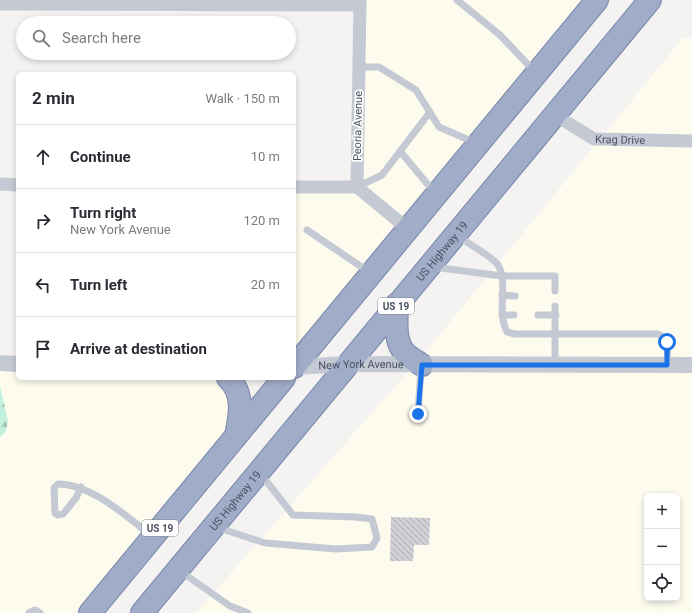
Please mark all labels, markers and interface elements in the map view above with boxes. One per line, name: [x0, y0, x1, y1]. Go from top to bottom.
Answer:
search box: [16, 16, 296, 60]
icon: search: [30, 27, 52, 49]
text: Search here: [62, 29, 141, 47]
text: 2 min: [32, 88, 75, 108]
text: Walk · 150 m: [205, 91, 280, 106]
street label: Peoria Avenue: [351, 91, 365, 161]
street label: Krag Drive: [595, 133, 646, 147]
icon: ahead: [32, 146, 54, 168]
text: Continue: [70, 148, 131, 166]
text: 10 m: [251, 149, 280, 164]
text: Turn right: [70, 204, 136, 222]
icon: right: [32, 210, 54, 232]
text: 120 m: [243, 213, 280, 228]
street label: US Highway 19: [413, 219, 470, 284]
text: New York Avenue: [70, 222, 171, 237]
icon: left: [32, 274, 54, 296]
text: Turn left: [70, 276, 127, 294]
text: 20 m: [251, 277, 280, 292]
road number: US 19: [378, 298, 414, 314]
route start: [658, 333, 676, 351]
icon: arrive: [32, 338, 54, 360]
text: Arrive at destination: [70, 340, 207, 358]
street label: New York Avenue: [318, 357, 404, 372]
route end: [409, 405, 427, 423]
street label: US Highway 19: [207, 468, 264, 533]
map controls: [644, 493, 680, 601]
button: +: [644, 493, 680, 529]
road number: US 19: [142, 520, 178, 536]
button: −: [644, 529, 680, 565]
button: locate: [644, 565, 680, 601]

